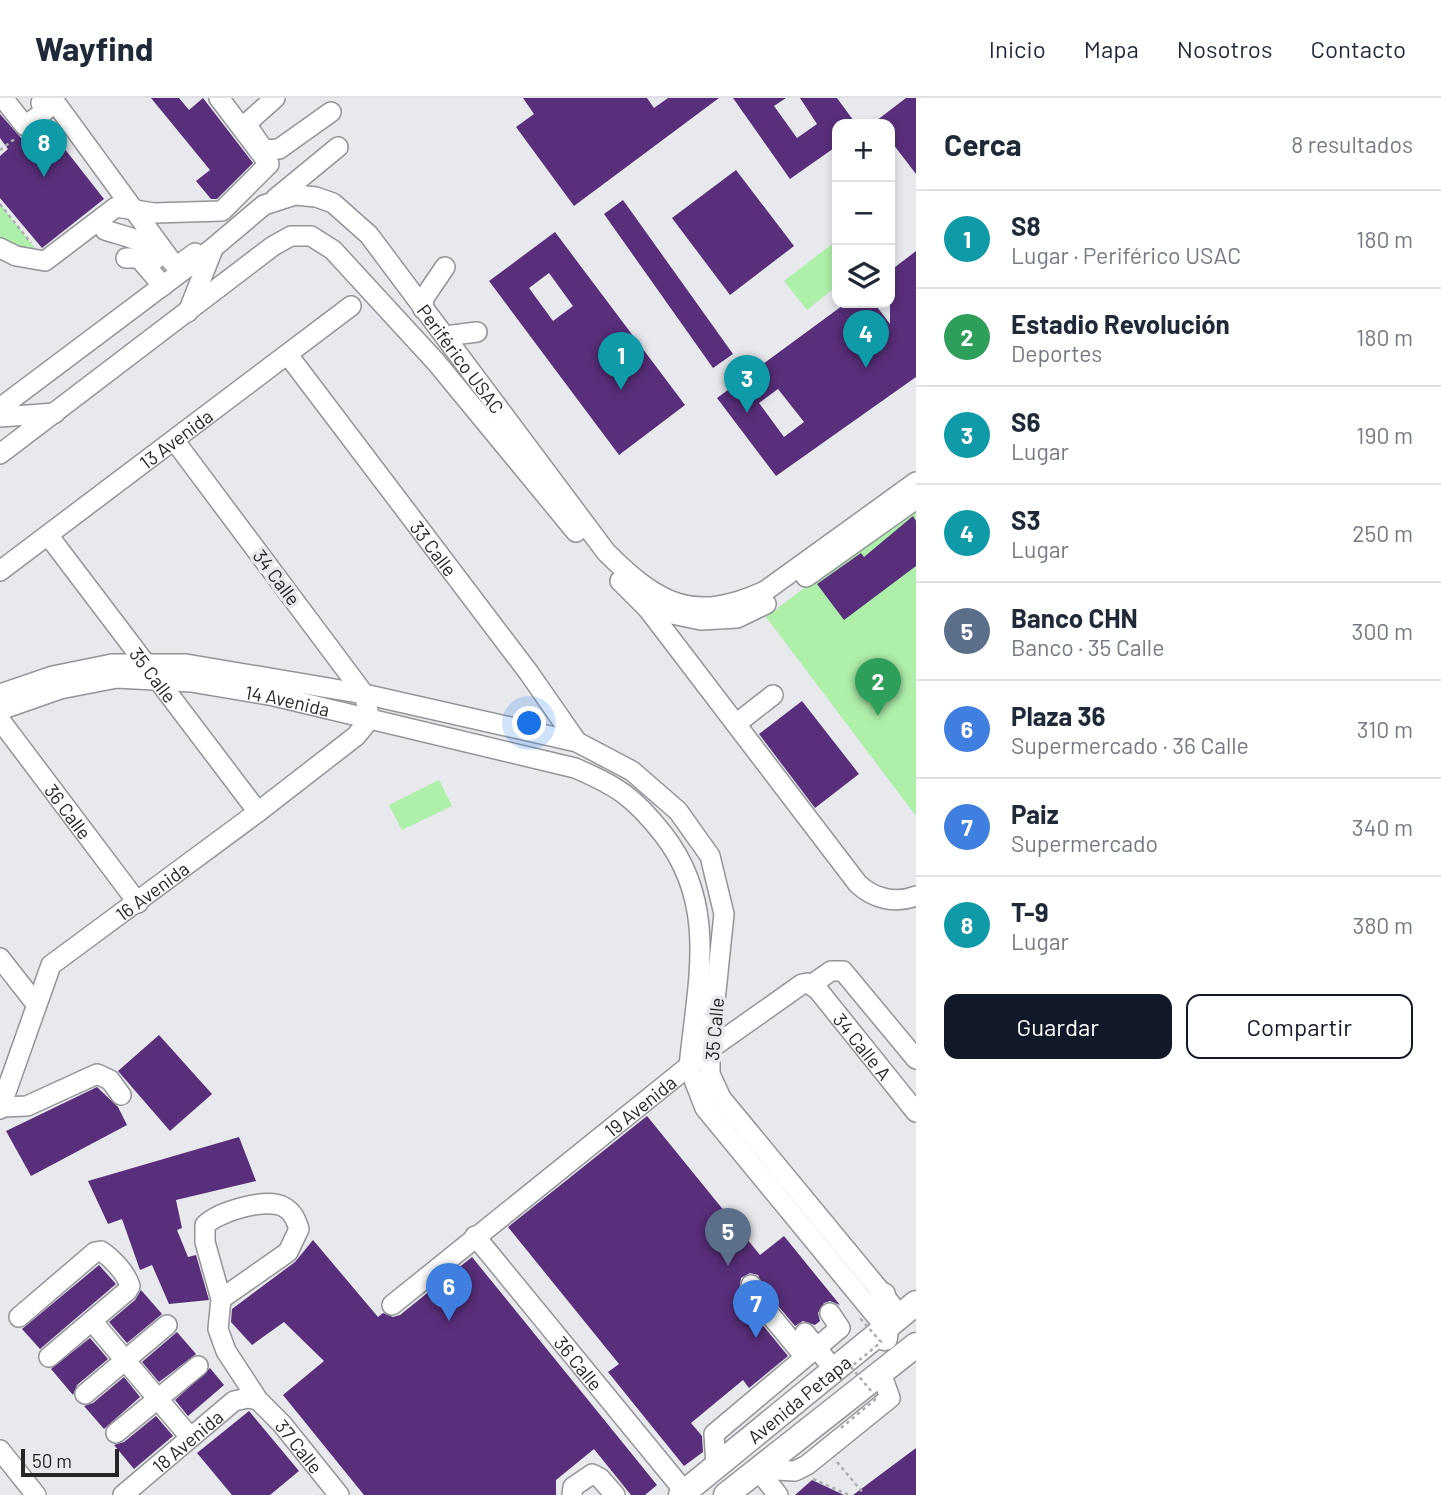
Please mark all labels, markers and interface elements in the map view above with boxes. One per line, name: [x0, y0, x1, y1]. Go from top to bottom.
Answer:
text: Wayfind: [35, 28, 153, 68]
text: Inicio: [989, 34, 1046, 63]
text: Mapa: [1084, 34, 1139, 63]
text: Nosotros: [1177, 34, 1273, 63]
text: Contacto: [1311, 34, 1406, 63]
pin: 8: [21, 119, 67, 177]
map controls: [832, 119, 895, 308]
button: +: [832, 119, 895, 182]
text: Cerca: [944, 126, 1022, 162]
text: 8 resultados: [1291, 130, 1413, 158]
button: −: [832, 182, 895, 245]
text: S8: [1011, 210, 1041, 241]
text: 1: [963, 225, 971, 253]
text: 180 m: [1356, 225, 1413, 253]
text: Lugar · Periférico USAC: [1011, 241, 1241, 269]
button: layers: [832, 245, 895, 308]
street label: Periférico USAC: [413, 299, 510, 418]
text: Estadio Revolución: [1011, 308, 1230, 339]
pin: 4: [843, 310, 889, 368]
text: 2: [961, 323, 973, 351]
text: 180 m: [1356, 323, 1413, 351]
pin: 1: [598, 332, 644, 390]
text: Deportes: [1011, 339, 1102, 367]
pin: 3: [724, 355, 770, 413]
street label: 13 Avenida: [135, 404, 217, 473]
text: S6: [1011, 406, 1040, 437]
text: 3: [961, 421, 973, 449]
text: 190 m: [1356, 421, 1413, 449]
text: Lugar: [1011, 437, 1069, 465]
text: S3: [1011, 504, 1041, 535]
street label: 33 Calle: [406, 516, 462, 580]
text: 4: [960, 519, 974, 547]
text: 250 m: [1352, 519, 1413, 547]
text: Lugar: [1011, 535, 1069, 563]
street label: 34 Calle: [249, 545, 305, 609]
text: Banco CHN: [1011, 602, 1138, 633]
text: 5: [961, 617, 973, 645]
text: 300 m: [1352, 617, 1413, 645]
text: Banco · 35 Calle: [1011, 633, 1164, 661]
street label: 35 Calle: [125, 642, 182, 707]
pin: 2: [855, 658, 901, 716]
street label: 14 Avenida: [244, 680, 332, 720]
text: Plaza 36: [1011, 700, 1105, 731]
your location: [512, 706, 546, 740]
text: 6: [961, 715, 973, 743]
text: 310 m: [1357, 715, 1413, 743]
text: Supermercado · 36 Calle: [1011, 731, 1249, 759]
street label: 36 Calle: [40, 779, 97, 843]
text: Paiz: [1011, 798, 1059, 829]
text: 7: [961, 813, 973, 841]
text: 340 m: [1352, 813, 1413, 841]
text: Supermercado: [1011, 829, 1158, 857]
street label: 16 Avenida: [111, 856, 193, 925]
text: T-9: [1011, 896, 1048, 927]
text: 8: [961, 911, 973, 939]
text: 380 m: [1353, 911, 1413, 939]
text: Lugar: [1011, 927, 1069, 955]
button: Guardar: [944, 994, 1172, 1059]
button: Compartir: [1186, 994, 1413, 1059]
street label: 35 Calle: [700, 996, 728, 1062]
street label: 34 Calle A: [829, 1008, 897, 1084]
street label: 19 Avenida: [599, 1070, 680, 1141]
pin: 5: [705, 1208, 751, 1266]
pin: 6: [426, 1263, 472, 1321]
pin: 7: [733, 1280, 779, 1338]
street label: 36 Calle: [550, 1331, 608, 1395]
street label: Avenida Petapa: [742, 1350, 855, 1448]
street label: 18 Avenida: [147, 1404, 227, 1477]
street label: 37 Calle: [271, 1414, 328, 1478]
scale bar: [21, 1446, 119, 1478]
text: 50 m: [32, 1449, 72, 1472]

